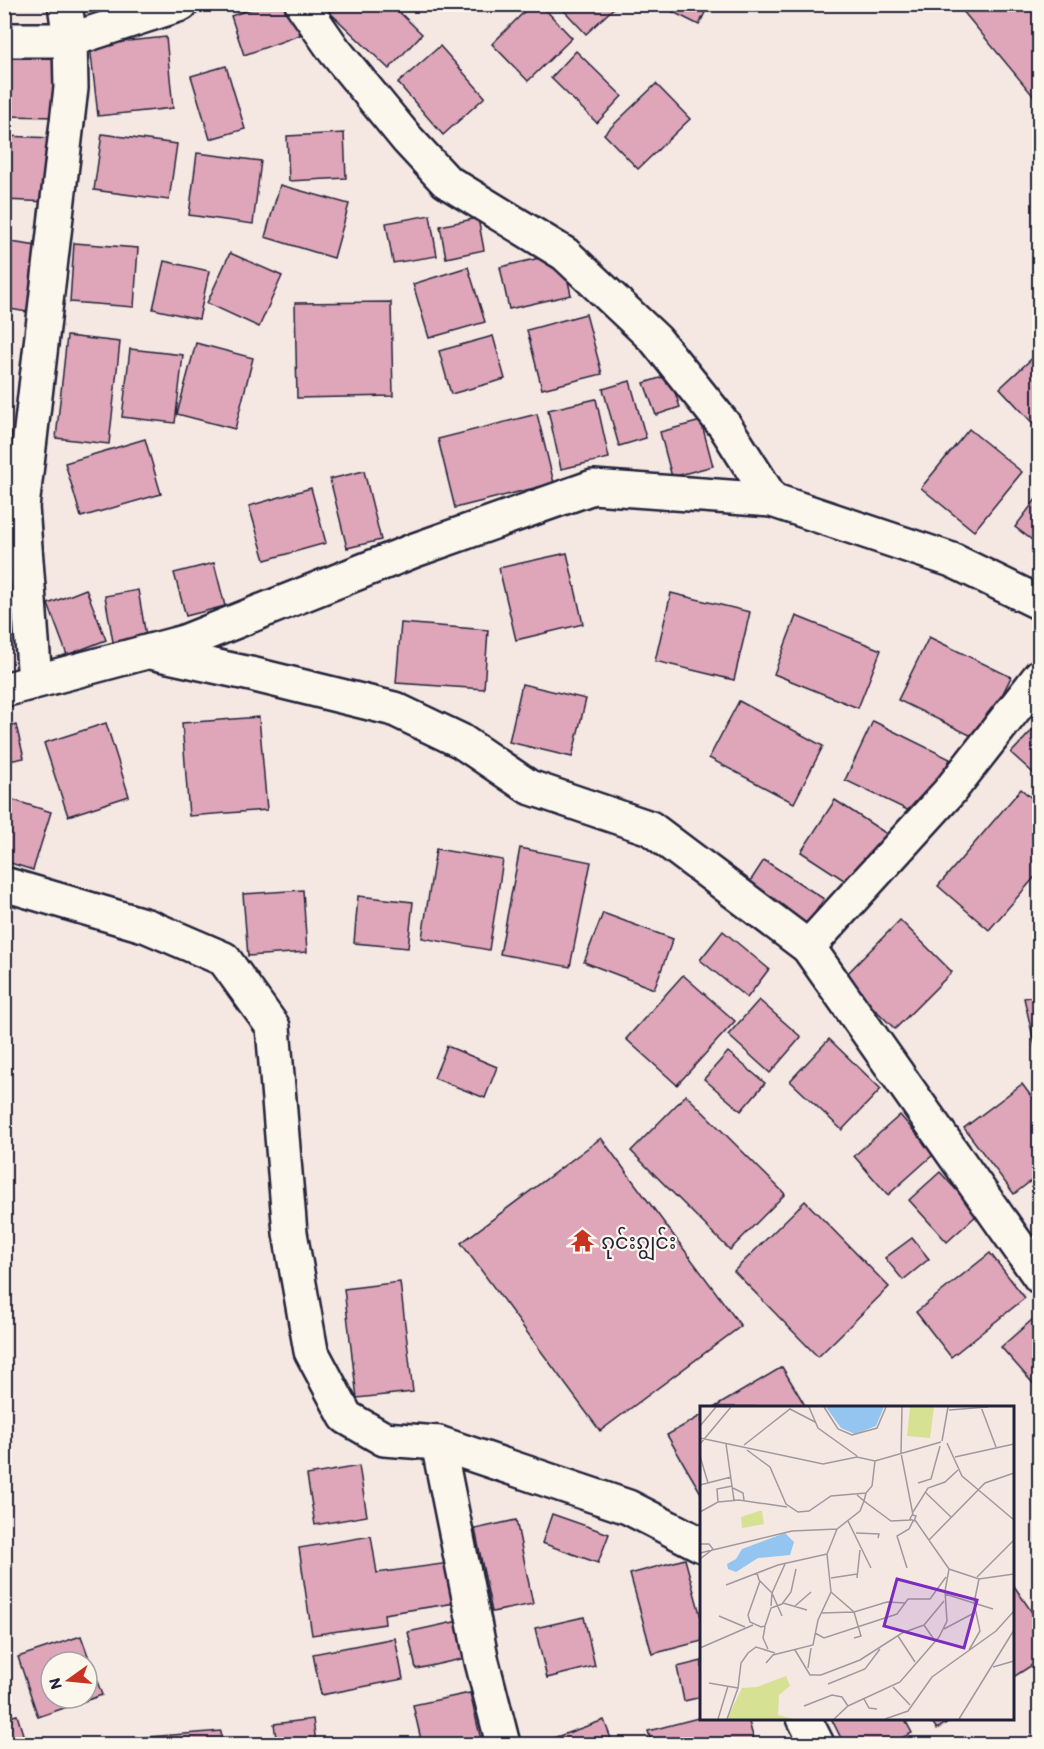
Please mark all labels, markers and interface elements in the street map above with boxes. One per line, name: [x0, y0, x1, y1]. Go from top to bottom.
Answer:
place label: ၵုင်းၵျွင်း: [601, 1226, 676, 1261]
temple icon: ၵုင်းၵျွင်း: [570, 1228, 596, 1254]
inset map: [700, 1406, 1014, 1719]
north arrow: [39, 1650, 99, 1710]
text: N: [44, 1676, 66, 1691]

